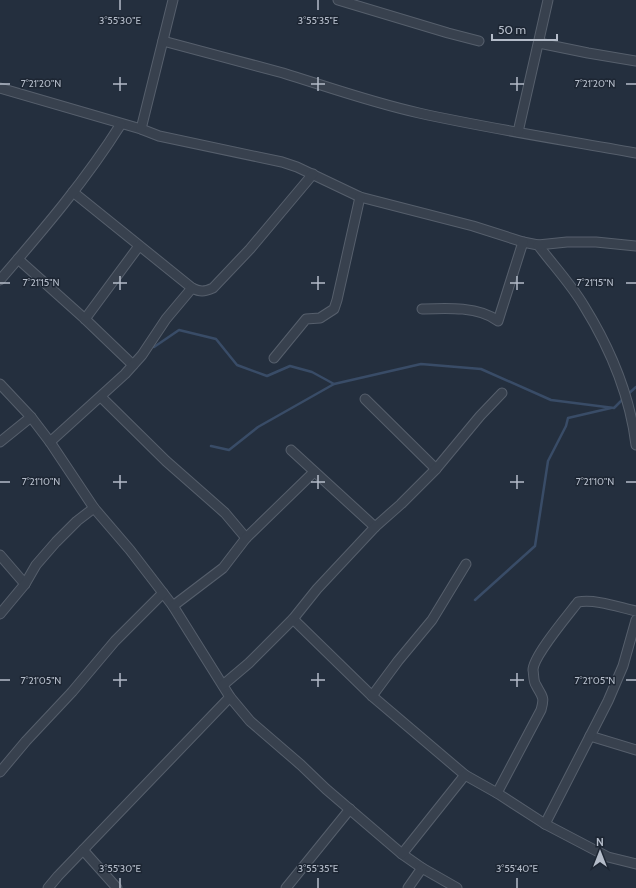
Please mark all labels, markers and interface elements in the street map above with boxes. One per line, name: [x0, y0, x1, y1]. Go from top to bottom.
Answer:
text: 3°55'30"E: [99, 14, 141, 27]
text: 3°55'35"E: [298, 14, 339, 27]
scale bar: [492, 16, 557, 42]
text: 50 m: [498, 22, 526, 37]
text: 7°21'20"N: [21, 77, 61, 90]
text: 7°21'20"N: [575, 77, 615, 90]
text: 7°21'15"N: [22, 276, 60, 289]
text: 7°21'15"N: [576, 276, 614, 289]
text: 7°21'10"N: [22, 475, 60, 488]
text: 7°21'10"N: [576, 475, 614, 488]
text: 7°21'05"N: [21, 674, 61, 687]
text: 7°21'05"N: [575, 674, 615, 687]
north arrow: [580, 832, 620, 872]
text: N: [596, 835, 604, 849]
text: 3°55'30"E: [99, 862, 141, 875]
text: 3°55'35"E: [298, 862, 339, 875]
text: 3°55'40"E: [496, 862, 539, 875]

